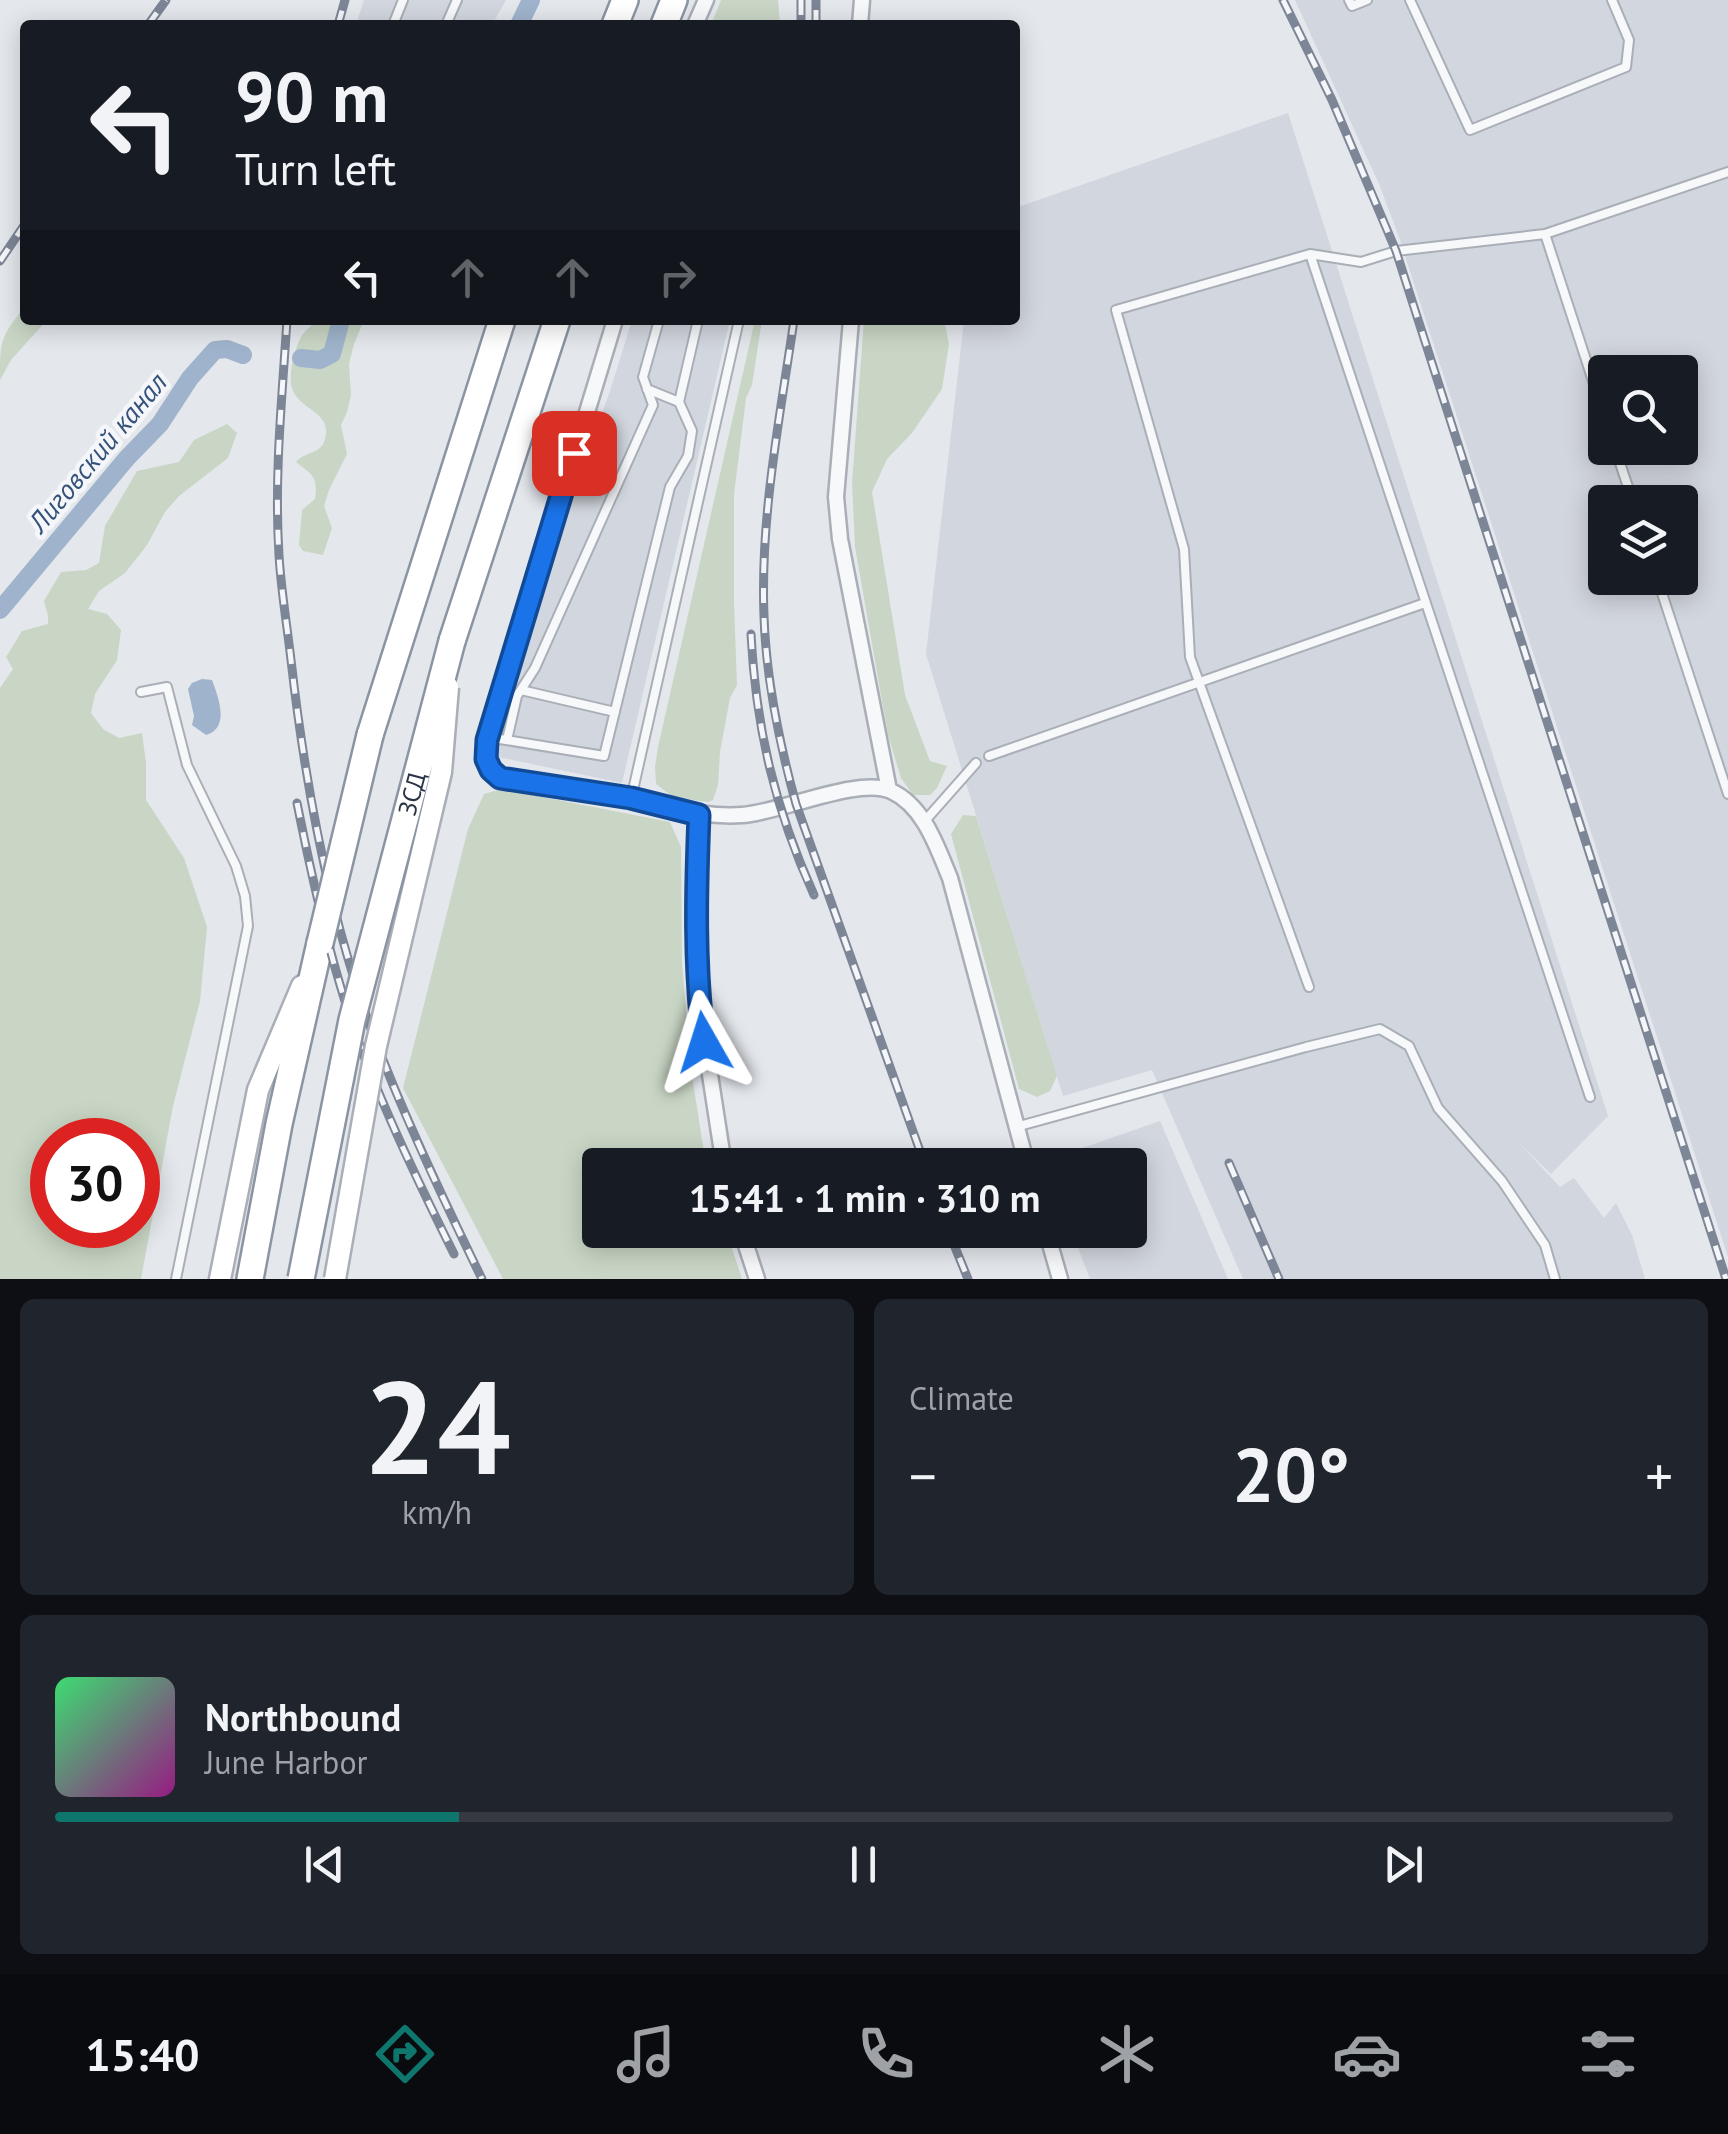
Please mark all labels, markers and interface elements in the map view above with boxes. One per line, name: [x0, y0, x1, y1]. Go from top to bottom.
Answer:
text: 90 m: [235, 51, 388, 141]
icon: left: [70, 60, 200, 190]
text: Turn left: [235, 139, 396, 197]
icon: left: [335, 250, 390, 305]
icon: ahead: [440, 250, 495, 305]
icon: ahead: [545, 250, 600, 305]
icon: right: [650, 250, 705, 305]
map controls: [1588, 355, 1698, 595]
button: search: [1588, 355, 1698, 465]
water label: Лиговский канал: [18, 364, 175, 541]
pin: [532, 411, 617, 496]
icon: arrive: [547, 426, 602, 481]
button: layers: [1588, 485, 1698, 595]
street label: ЗСД: [391, 768, 433, 819]
position arrow: [652, 990, 756, 1094]
speed limit sign: 30: [30, 1118, 160, 1248]
text: 15:41 · 1 min · 310 m: [689, 1173, 1040, 1222]
text: 24: [363, 1342, 511, 1510]
text: Climate: [909, 1377, 1014, 1419]
text: 20°: [1232, 1426, 1350, 1523]
text: −: [909, 1440, 937, 1511]
text: +: [1645, 1440, 1673, 1511]
text: km/h: [402, 1491, 472, 1533]
text: Northbound: [205, 1692, 401, 1741]
text: June Harbor: [205, 1741, 367, 1783]
icon: previous: [297, 1837, 352, 1892]
icon: pause: [836, 1837, 891, 1892]
icon: next: [1376, 1837, 1431, 1892]
icon: directions: [370, 2019, 440, 2089]
icon: music: [611, 2019, 681, 2089]
icon: phone: [851, 2019, 921, 2089]
icon: climate: [1092, 2019, 1162, 2089]
icon: car: [1332, 2019, 1402, 2089]
icon: filters: [1573, 2019, 1643, 2089]
text: 15:40: [85, 2025, 199, 2083]

